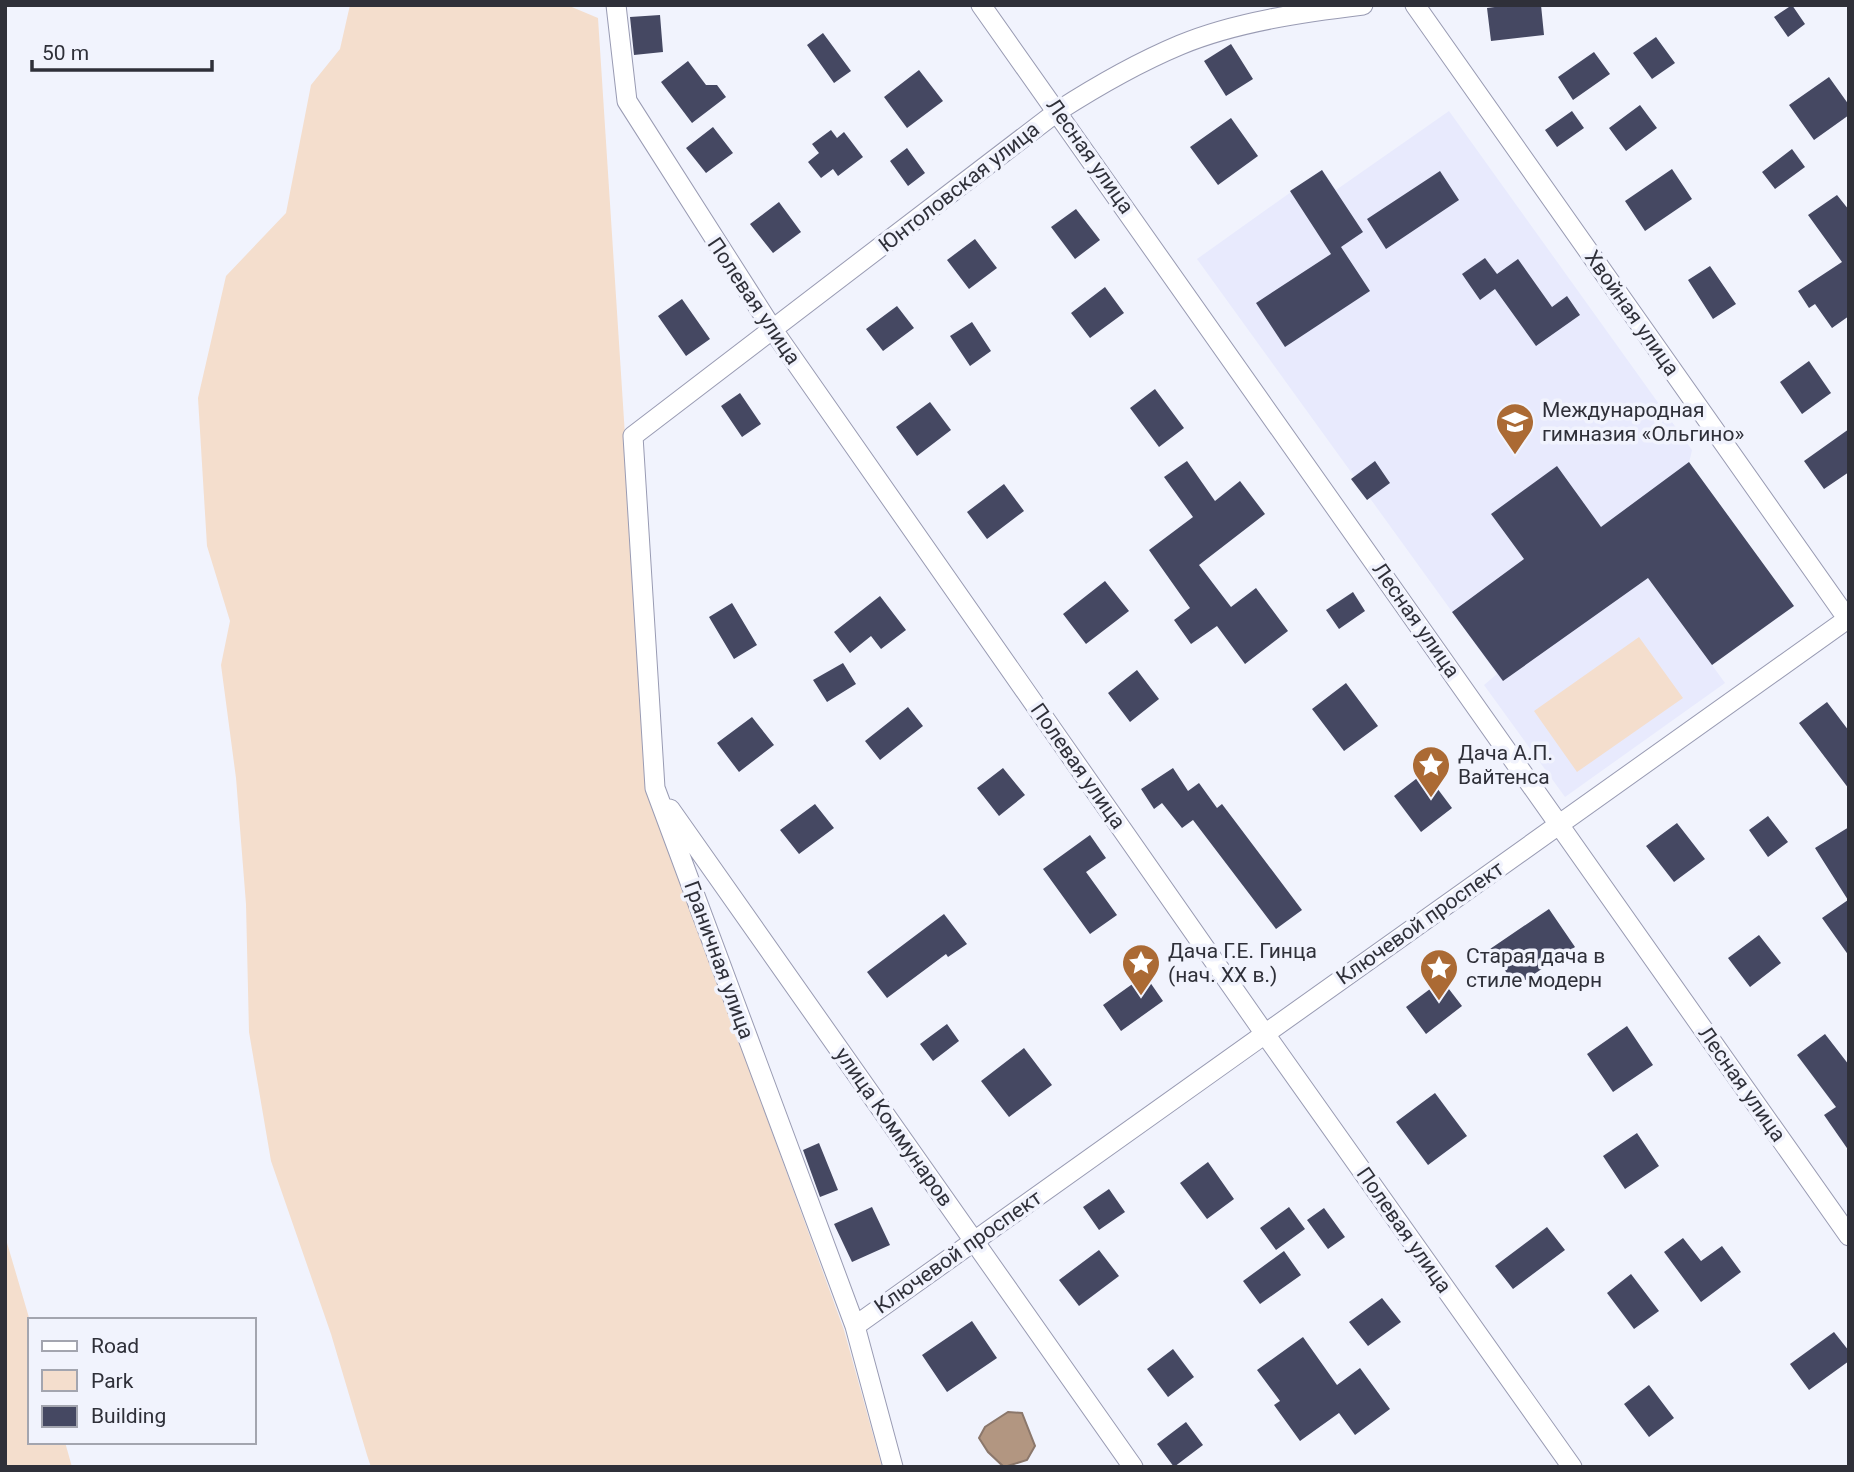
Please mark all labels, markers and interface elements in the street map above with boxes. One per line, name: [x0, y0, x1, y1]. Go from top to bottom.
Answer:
scale bar: [32, 28, 212, 72]
text: 50 m: [42, 41, 89, 65]
street label: Лесная улица: [1041, 94, 1139, 218]
street label: Юнтоловская улица: [874, 117, 1044, 257]
street label: Полевая улица: [703, 233, 805, 369]
street label: Хвойная улица: [1580, 246, 1684, 380]
place label: Международная гимназия «Ольгино»: [1542, 398, 1744, 446]
school or university icon: Международная гимназия «Ольгино»: [1494, 401, 1536, 456]
street label: Лесная улица: [1367, 558, 1465, 682]
street label: Полевая улица: [1026, 699, 1130, 833]
place label: Дача А.П. Вайтенса: [1458, 741, 1553, 789]
place icon: Дача А.П. Вайтенса: [1410, 744, 1452, 799]
street label: Ключевой проспект: [1332, 856, 1508, 990]
street label: Граничная улица: [679, 878, 759, 1042]
place label: Дача Г.Е. Гинца (нач. XX в.): [1168, 939, 1317, 987]
place icon: Дача Г.Е. Гинца (нач. XX в.): [1120, 942, 1162, 997]
place label: Старая дача в стиле модерн: [1466, 944, 1605, 992]
place icon: Старая дача в стиле модерн: [1418, 947, 1460, 1002]
street label: Лесная улица: [1693, 1022, 1791, 1146]
street label: улица Коммунаров: [830, 1043, 958, 1211]
street label: Полевая улица: [1352, 1163, 1456, 1297]
street label: Ключевой проспект: [870, 1185, 1046, 1319]
legend: [28, 1318, 256, 1444]
text: Road: [91, 1334, 139, 1358]
text: Park: [91, 1369, 134, 1393]
text: Building: [91, 1404, 166, 1428]

